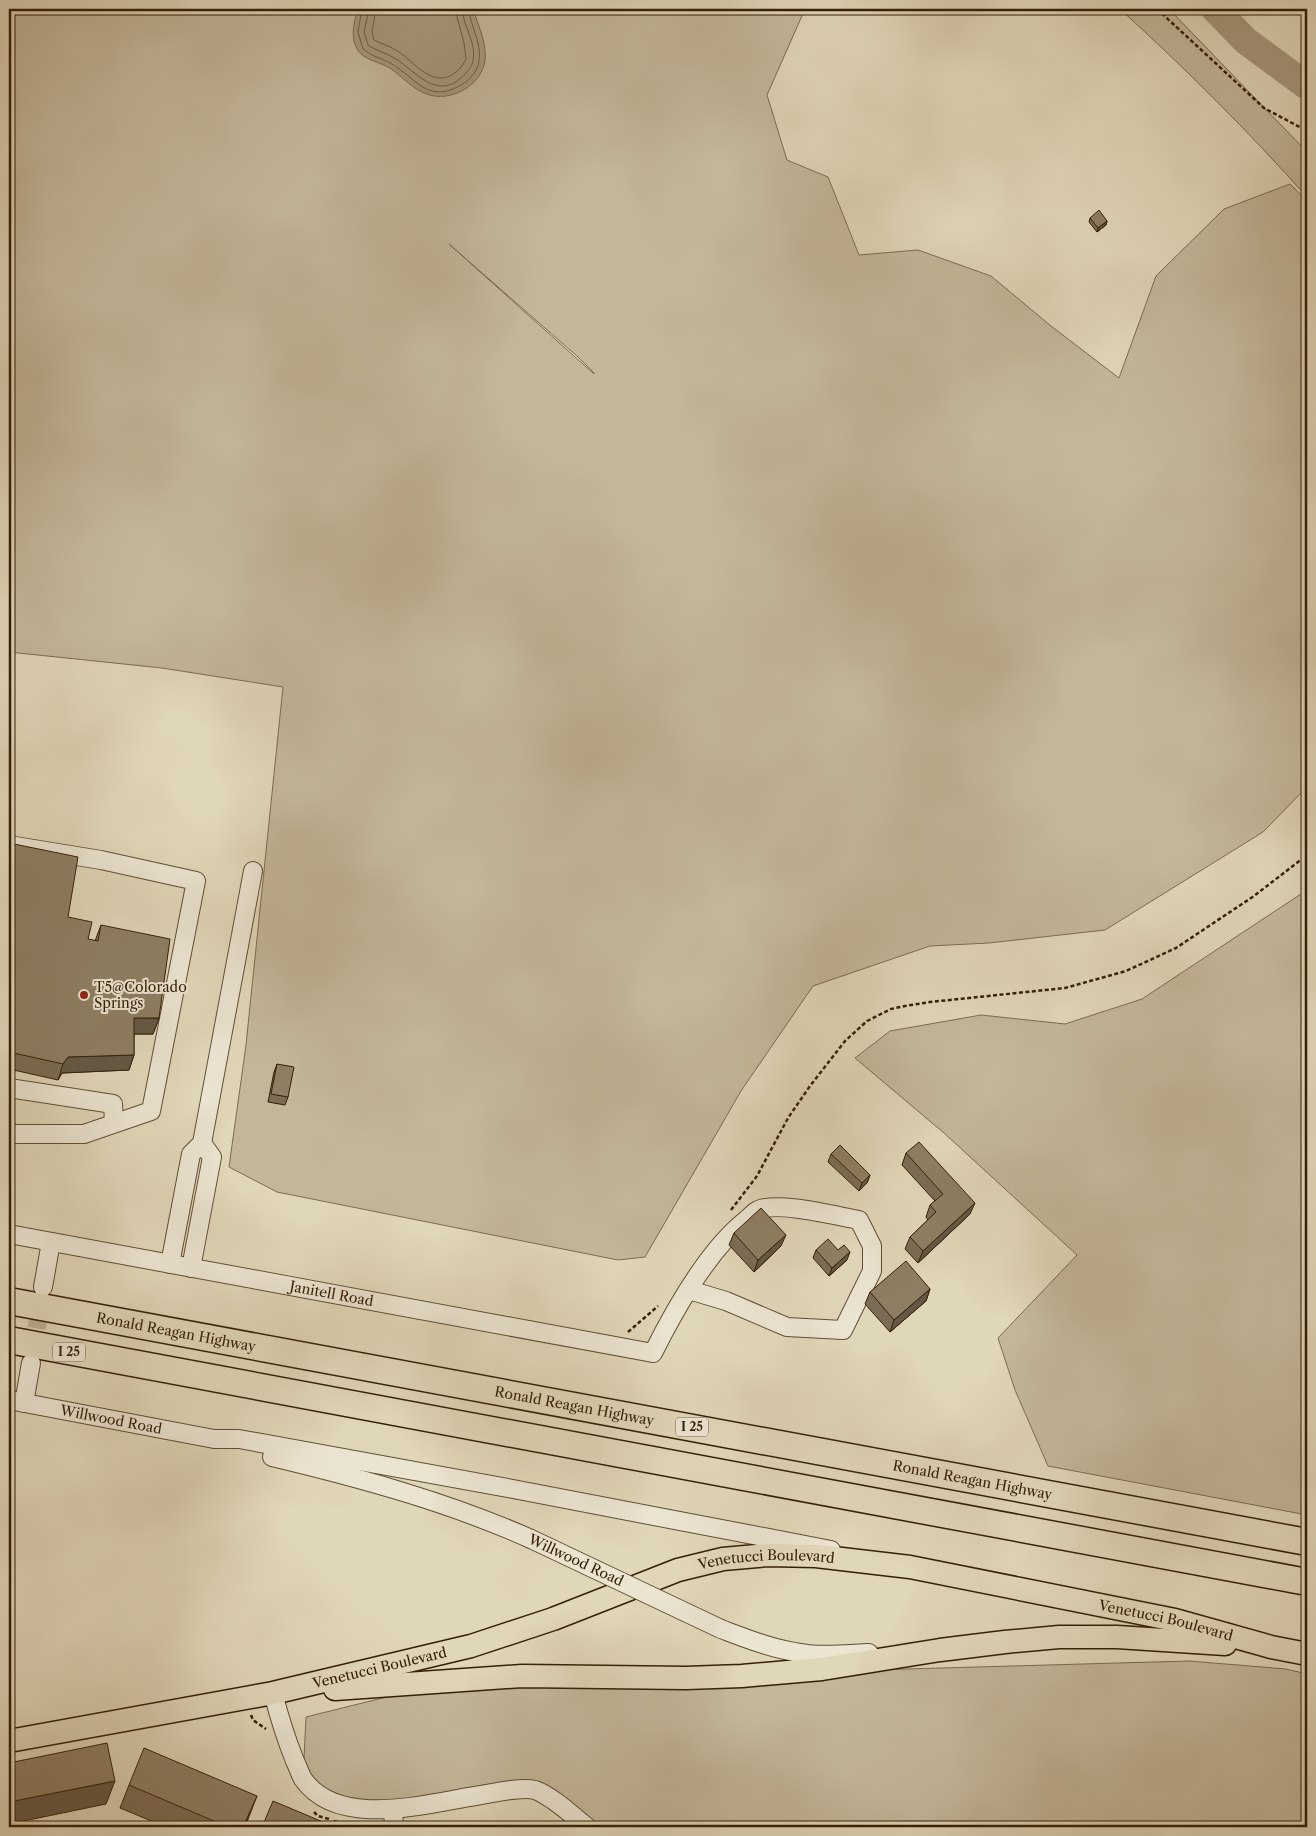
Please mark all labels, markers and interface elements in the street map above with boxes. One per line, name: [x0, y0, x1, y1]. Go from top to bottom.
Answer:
place label: T5@Colorado Springs: [94, 978, 187, 1012]
marker: T5@Colorado Springs: [78, 989, 90, 1001]
street label: Janitell Road: [286, 1277, 375, 1310]
street label: Ronald Reagan Highway: [95, 1308, 258, 1356]
road number: I 25: [53, 1342, 85, 1361]
street label: Ronald Reagan Highway: [493, 1382, 656, 1430]
street label: Willwood Road: [58, 1401, 164, 1438]
road number: I 25: [676, 1418, 708, 1436]
street label: Ronald Reagan Highway: [891, 1456, 1054, 1504]
street label: Willwood Road: [525, 1530, 627, 1590]
street label: Venetucci Boulevard: [695, 1546, 836, 1574]
street label: Venetucci Boulevard: [1096, 1596, 1235, 1645]
street label: Venetucci Boulevard: [310, 1643, 449, 1693]

